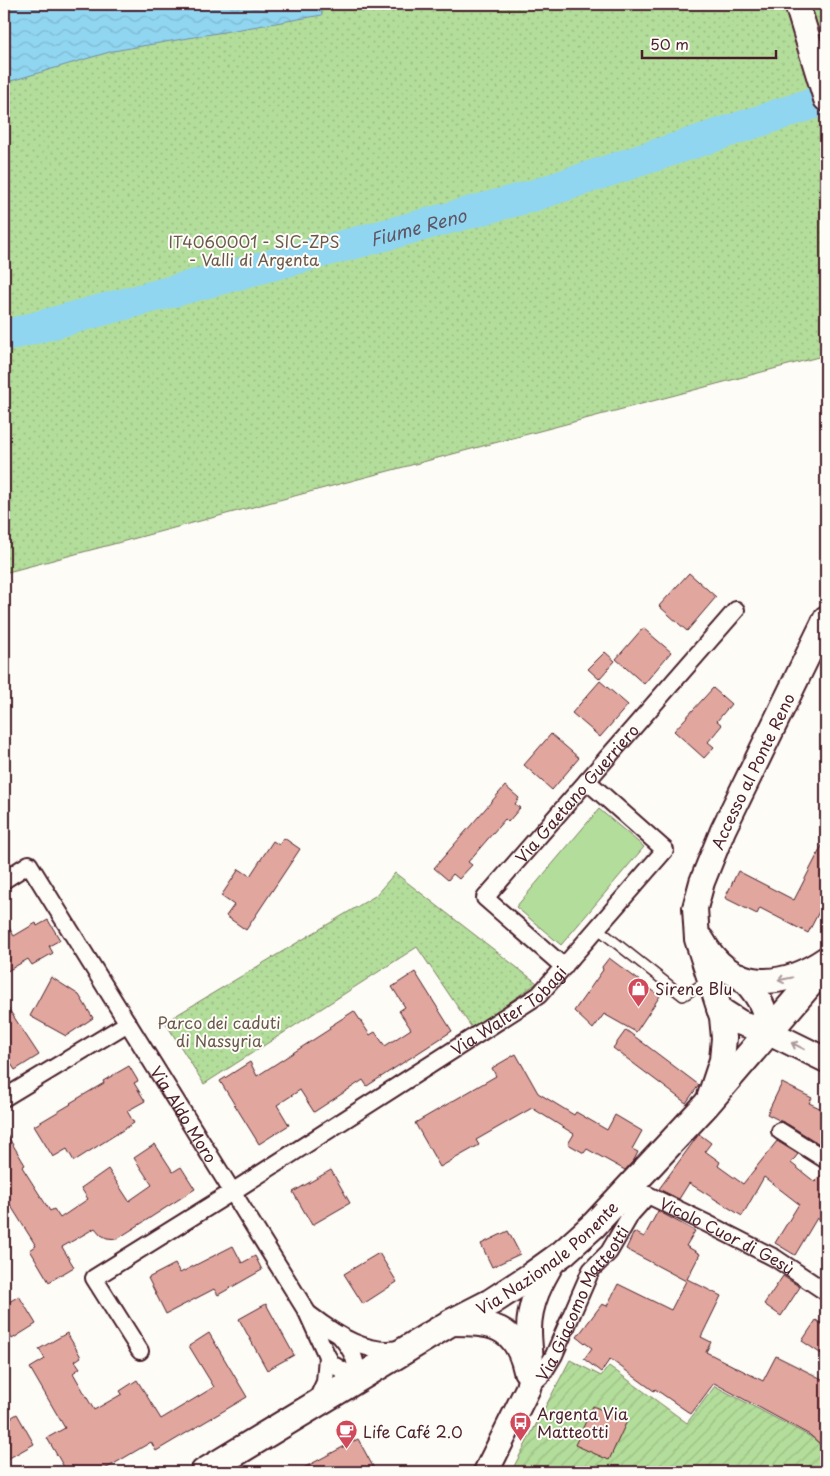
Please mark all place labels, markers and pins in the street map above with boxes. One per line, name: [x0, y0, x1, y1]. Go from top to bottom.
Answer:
shop icon: Sirene Blu: [627, 976, 651, 1007]
place label: Sirene Blu: [655, 976, 732, 1000]
place label: Argenta Via Matteotti: [537, 1401, 628, 1443]
bus stop icon: Argenta Via Matteotti: [509, 1410, 533, 1441]
cafe icon: Life Café 2.0: [335, 1419, 359, 1450]
place label: Life Café 2.0: [363, 1419, 463, 1443]

